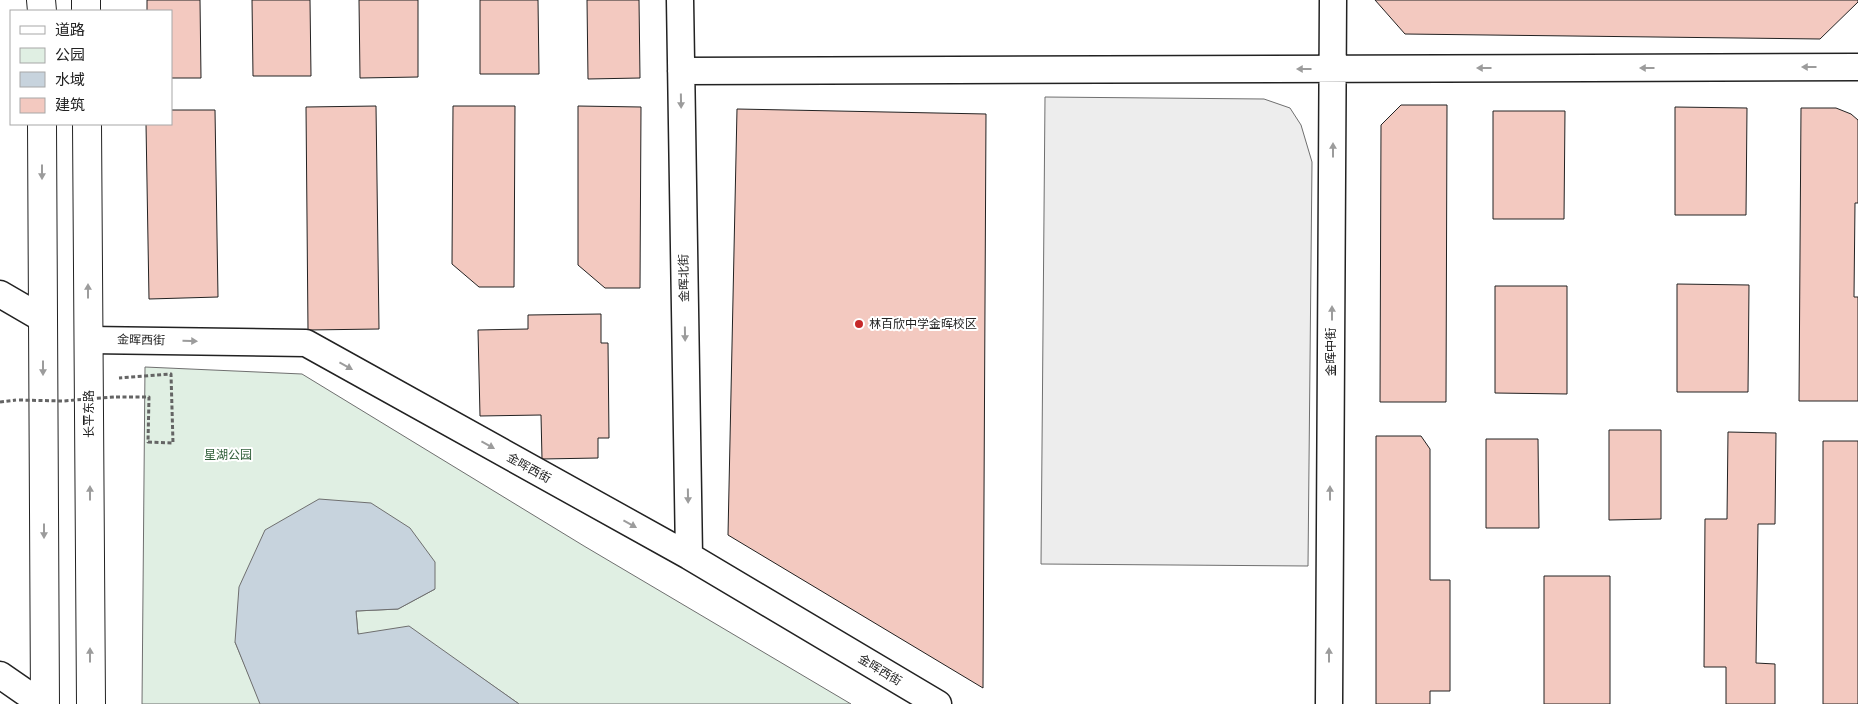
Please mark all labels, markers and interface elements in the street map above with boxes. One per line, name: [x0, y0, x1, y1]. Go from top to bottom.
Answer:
legend: [10, 10, 172, 125]
text: 道路: [55, 21, 85, 39]
text: 公园: [55, 46, 85, 64]
one-way arrow: [1801, 63, 1817, 71]
one-way arrow: [1476, 64, 1492, 72]
one-way arrow: [1639, 64, 1655, 72]
one-way arrow: [1296, 65, 1312, 73]
text: 水域: [55, 71, 85, 89]
one-way arrow: [677, 93, 685, 109]
text: 建筑: [55, 96, 85, 114]
one-way arrow: [1329, 142, 1337, 158]
one-way arrow: [38, 165, 46, 181]
street label: 金晖北街: [677, 254, 691, 302]
one-way arrow: [84, 283, 92, 299]
one-way arrow: [1328, 305, 1336, 321]
place label: 林百欣中学金晖校区: [869, 317, 977, 331]
marker: 林百欣中学金晖校区: [853, 318, 865, 330]
one-way arrow: [681, 326, 689, 342]
street label: 金晖中街: [1324, 328, 1338, 376]
street label: 金晖西街: [117, 333, 165, 347]
one-way arrow: [182, 337, 198, 345]
one-way arrow: [39, 360, 47, 376]
one-way arrow: [339, 362, 354, 370]
street label: 长平东路: [82, 390, 96, 438]
one-way arrow: [481, 441, 496, 449]
park label: 星湖公园: [204, 448, 252, 462]
street label: 金晖西街: [505, 450, 553, 486]
one-way arrow: [85, 485, 93, 501]
one-way arrow: [1326, 485, 1334, 501]
one-way arrow: [684, 488, 692, 504]
one-way arrow: [623, 520, 638, 528]
one-way arrow: [40, 523, 48, 539]
one-way arrow: [86, 647, 94, 663]
one-way arrow: [1325, 647, 1333, 663]
street label: 金晖西街: [856, 652, 904, 688]

